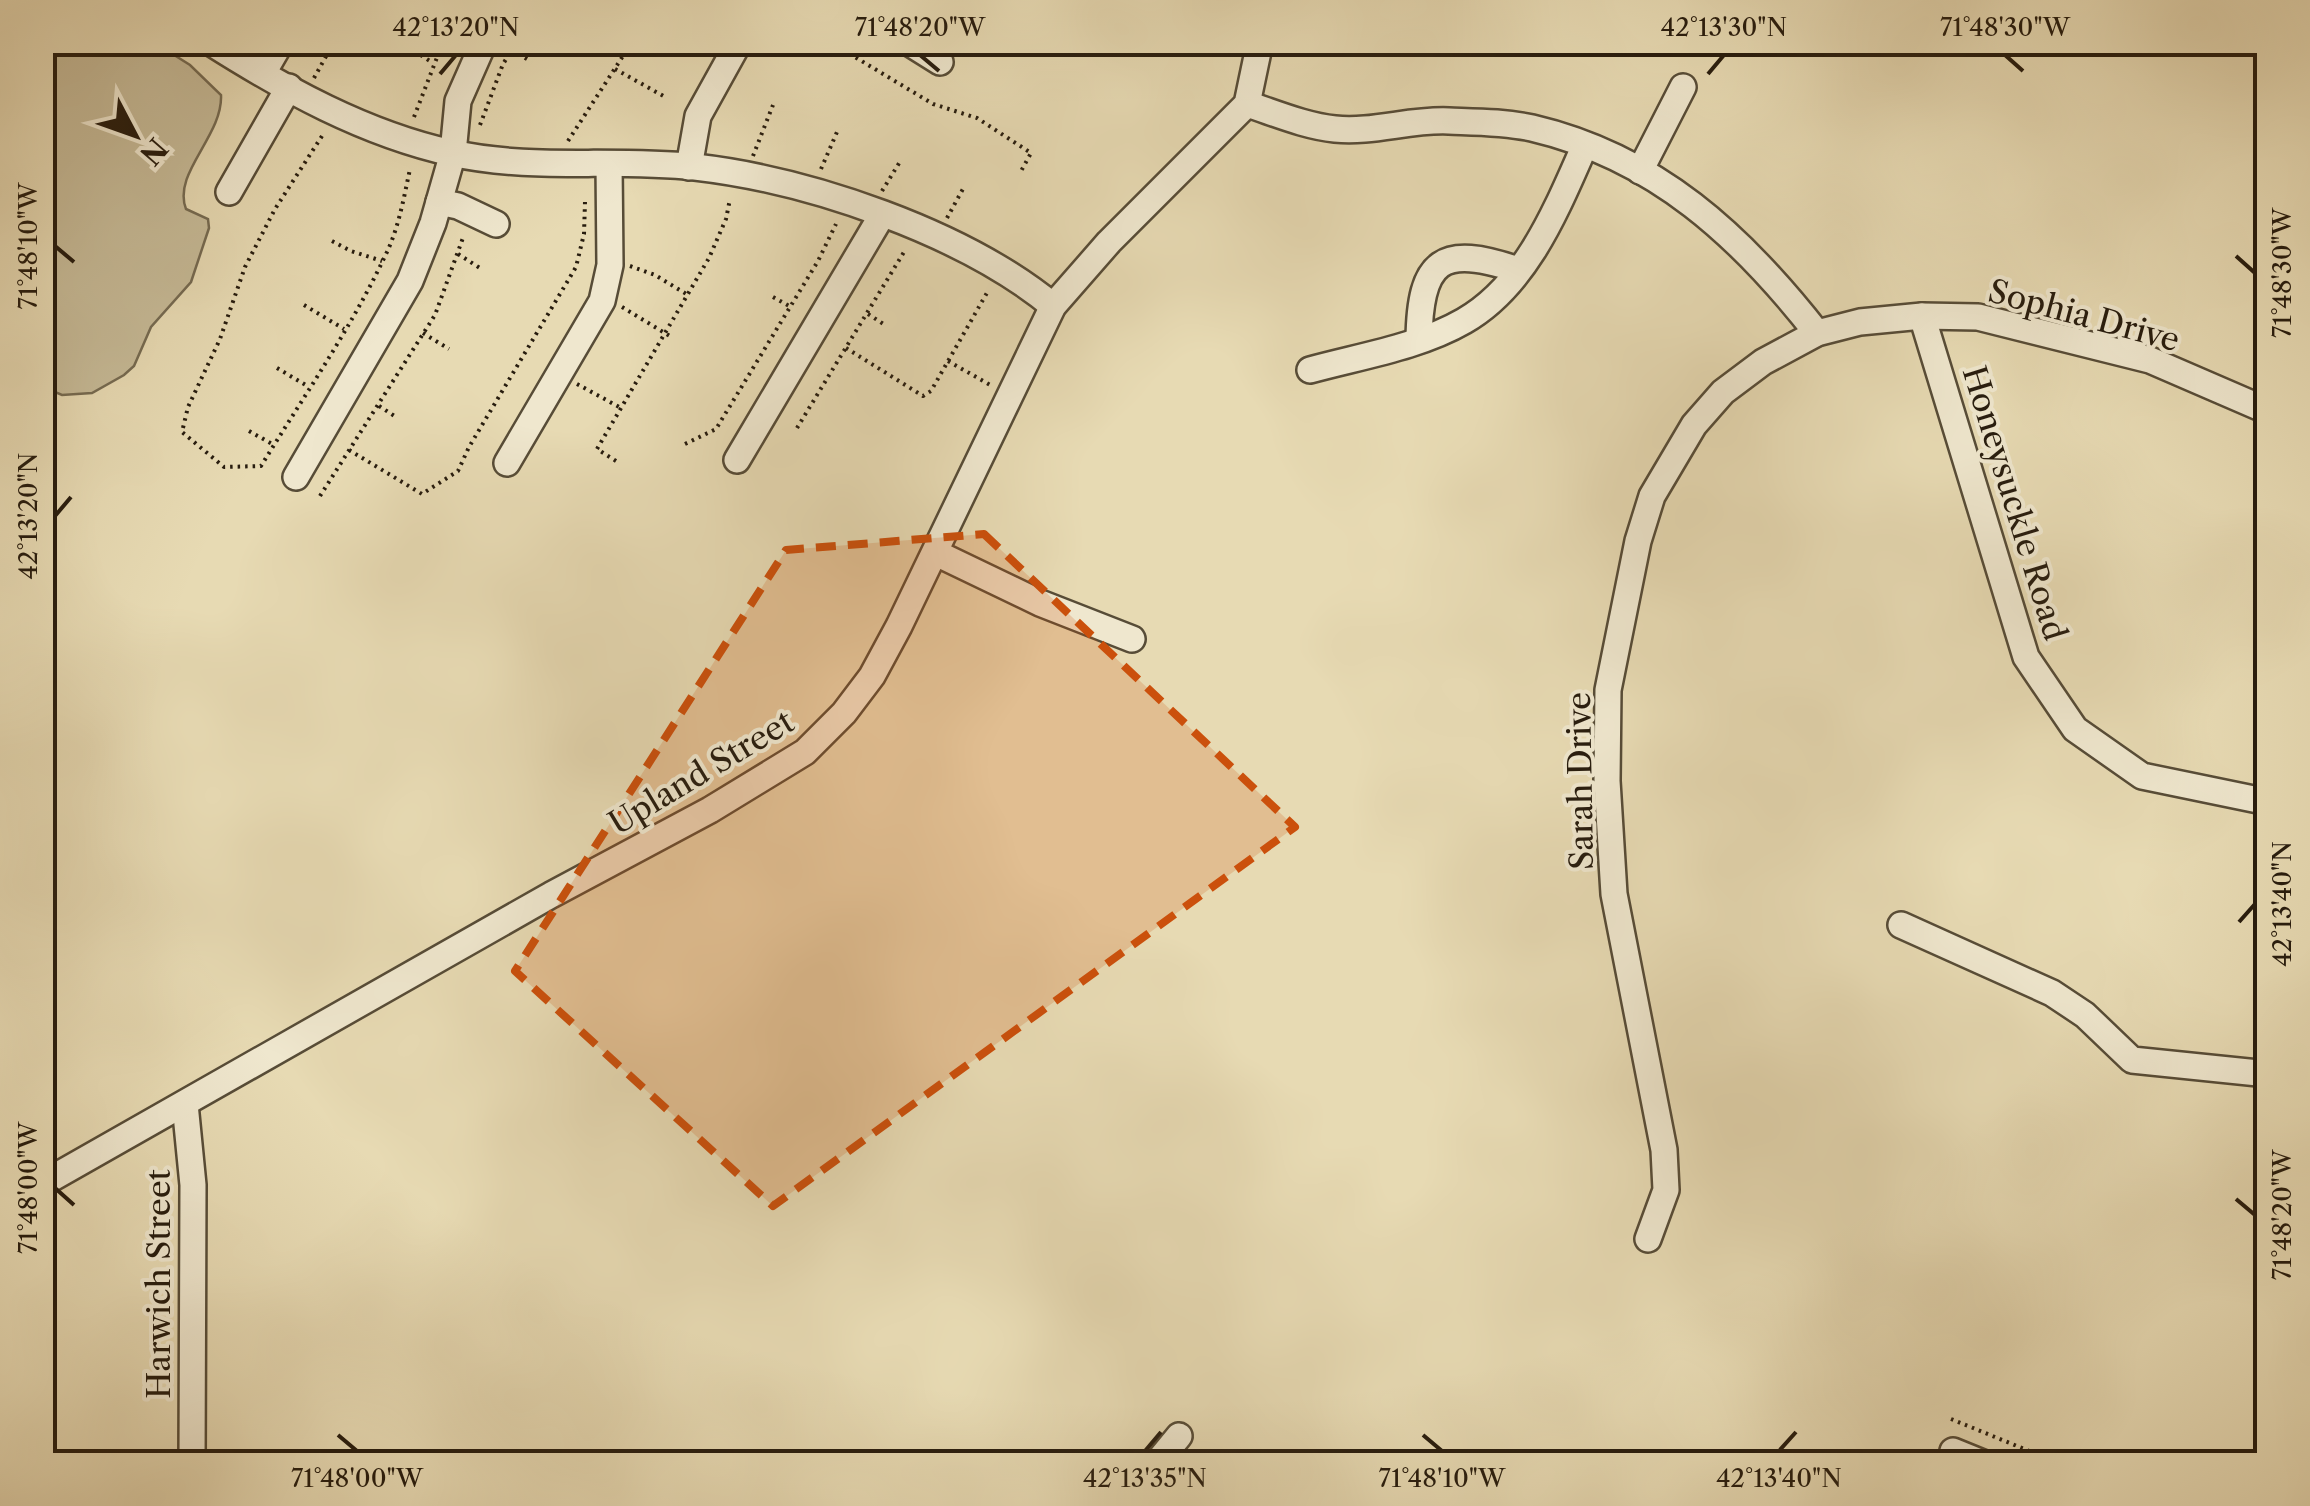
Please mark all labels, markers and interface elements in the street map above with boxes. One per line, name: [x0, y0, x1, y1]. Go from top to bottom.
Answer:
text: 42°13'20"N: [393, 12, 519, 43]
text: 71°48'20"W: [855, 12, 986, 43]
text: 42°13'30"N: [1661, 12, 1787, 43]
text: 71°48'30"W: [1940, 12, 2071, 43]
north arrow: [85, 85, 185, 185]
text: N: [133, 131, 175, 172]
text: 71°48'10"W: [13, 182, 44, 309]
text: 71°48'30"W: [2267, 207, 2298, 338]
street label: Sophia Drive: [1984, 271, 2184, 359]
street label: Honeysuckle Road: [1955, 361, 2075, 645]
text: 42°13'20"N: [13, 453, 44, 579]
street label: Sarah Drive: [1559, 692, 1601, 870]
street label: Upland Street: [601, 701, 801, 842]
text: 42°13'40"N: [2267, 841, 2298, 967]
text: 71°48'00"W: [13, 1121, 44, 1254]
text: 71°48'20"W: [2267, 1149, 2298, 1280]
street label: Harwich Street: [139, 1168, 178, 1399]
text: 71°48'00"W: [291, 1463, 424, 1494]
text: 42°13'35"N: [1083, 1463, 1207, 1494]
text: 71°48'10"W: [1379, 1463, 1506, 1494]
text: 42°13'40"N: [1716, 1463, 1842, 1494]

